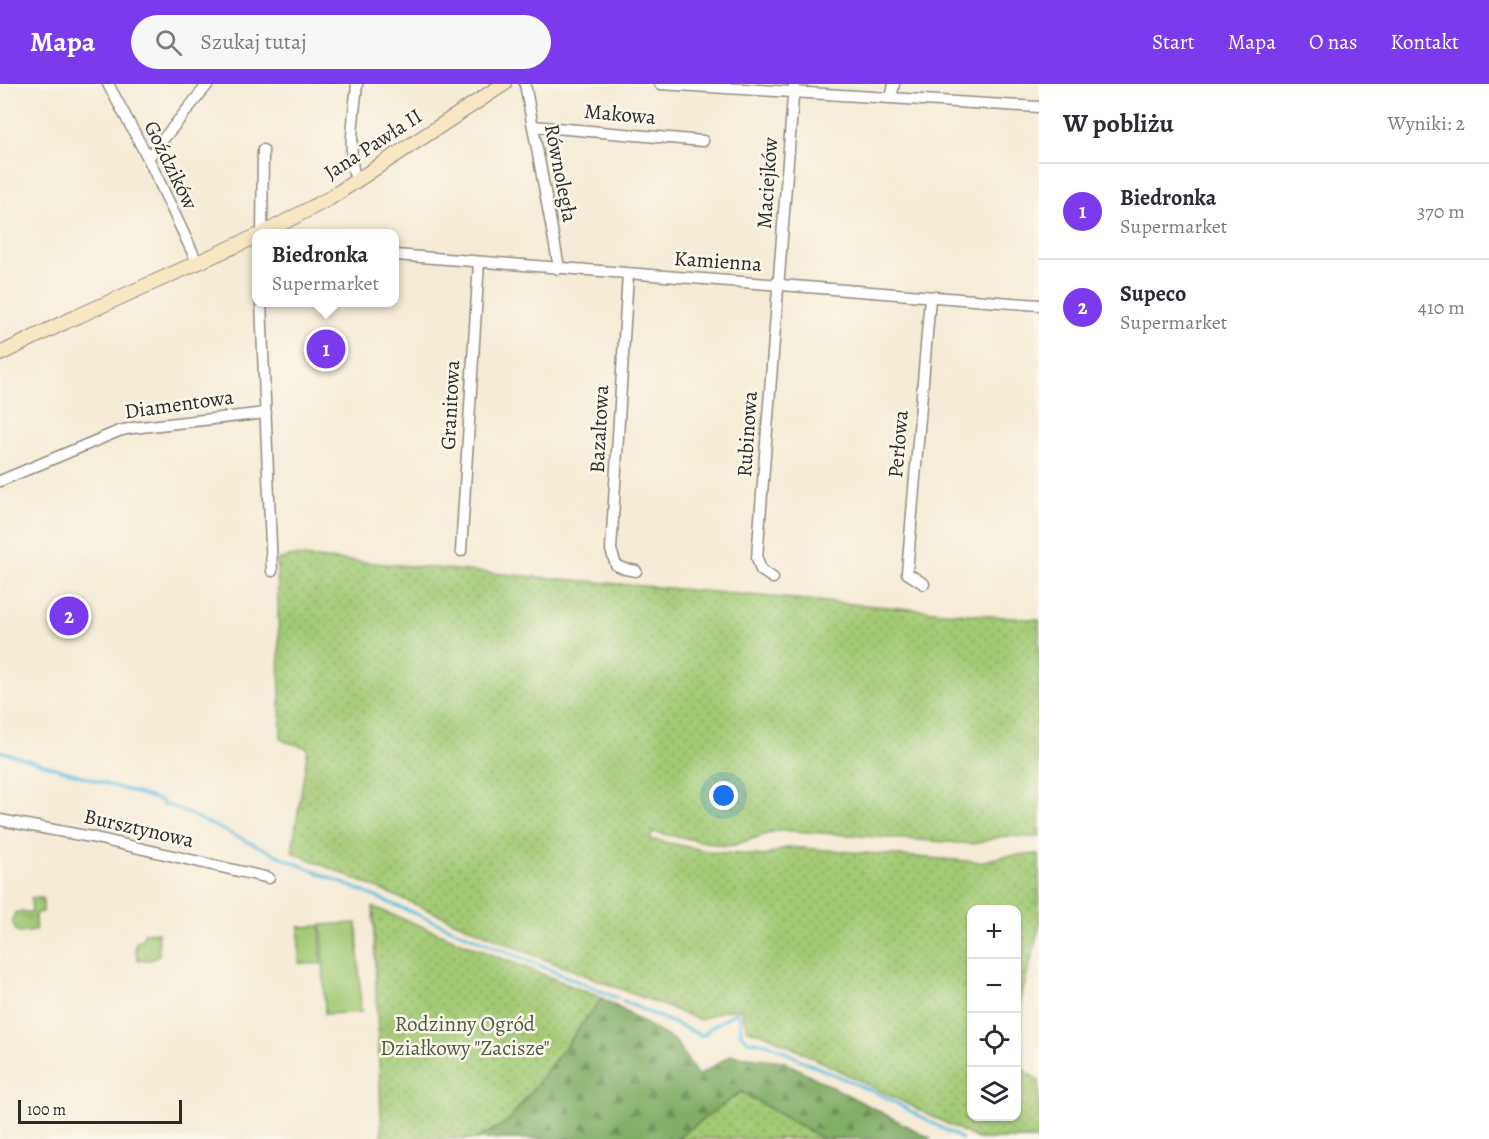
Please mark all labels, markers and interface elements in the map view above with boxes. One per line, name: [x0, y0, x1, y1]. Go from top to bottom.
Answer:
search box: [131, 15, 551, 69]
text: Mapa: [30, 23, 95, 61]
icon: search: [152, 26, 185, 59]
text: Szukaj tutaj: [200, 27, 307, 57]
text: Start: [1152, 28, 1195, 56]
text: Mapa: [1228, 28, 1276, 56]
text: O nas: [1309, 28, 1357, 56]
text: Kontakt: [1390, 28, 1459, 56]
street label: Makowa: [583, 97, 657, 131]
street label: Jana Pawła II: [319, 102, 427, 186]
text: W pobliżu: [1063, 106, 1174, 141]
text: Wyniki: 2: [1388, 110, 1465, 137]
street label: Goździków: [137, 116, 205, 214]
street label: Równoległa: [538, 122, 584, 225]
street label: Maciejków: [750, 136, 784, 230]
text: Biedronka: [1120, 183, 1216, 213]
text: 1: [1079, 198, 1086, 225]
text: 370 m: [1417, 198, 1465, 225]
text: Supermarket: [1120, 213, 1227, 240]
popup: [252, 229, 399, 307]
text: Biedronka: [272, 240, 368, 270]
street label: Kamienna: [673, 244, 763, 278]
text: Supermarket: [272, 270, 379, 297]
text: Supeco: [1120, 279, 1186, 309]
text: 2: [1078, 294, 1087, 321]
text: 410 m: [1418, 294, 1465, 321]
text: Supermarket: [1120, 309, 1227, 336]
pin: 1: [306, 326, 346, 372]
street label: Granitowa: [434, 359, 466, 451]
street label: Diamentowa: [123, 382, 236, 426]
street label: Bazaltowa: [583, 384, 615, 474]
street label: Rubinowa: [730, 390, 764, 478]
street label: Perłowa: [881, 409, 915, 479]
pin: 2: [50, 594, 88, 638]
your location: [709, 781, 738, 810]
street label: Bursztynowa: [81, 802, 197, 854]
map controls: [967, 905, 1021, 1121]
button: +: [967, 905, 1021, 959]
button: −: [967, 959, 1021, 1013]
park label: Rodzinny Ogród Działkowy "Zacisze": [380, 1010, 550, 1062]
button: locate: [967, 1013, 1021, 1067]
button: layers: [967, 1067, 1021, 1121]
scale bar: [18, 1097, 182, 1124]
text: 100 m: [27, 1099, 66, 1121]

